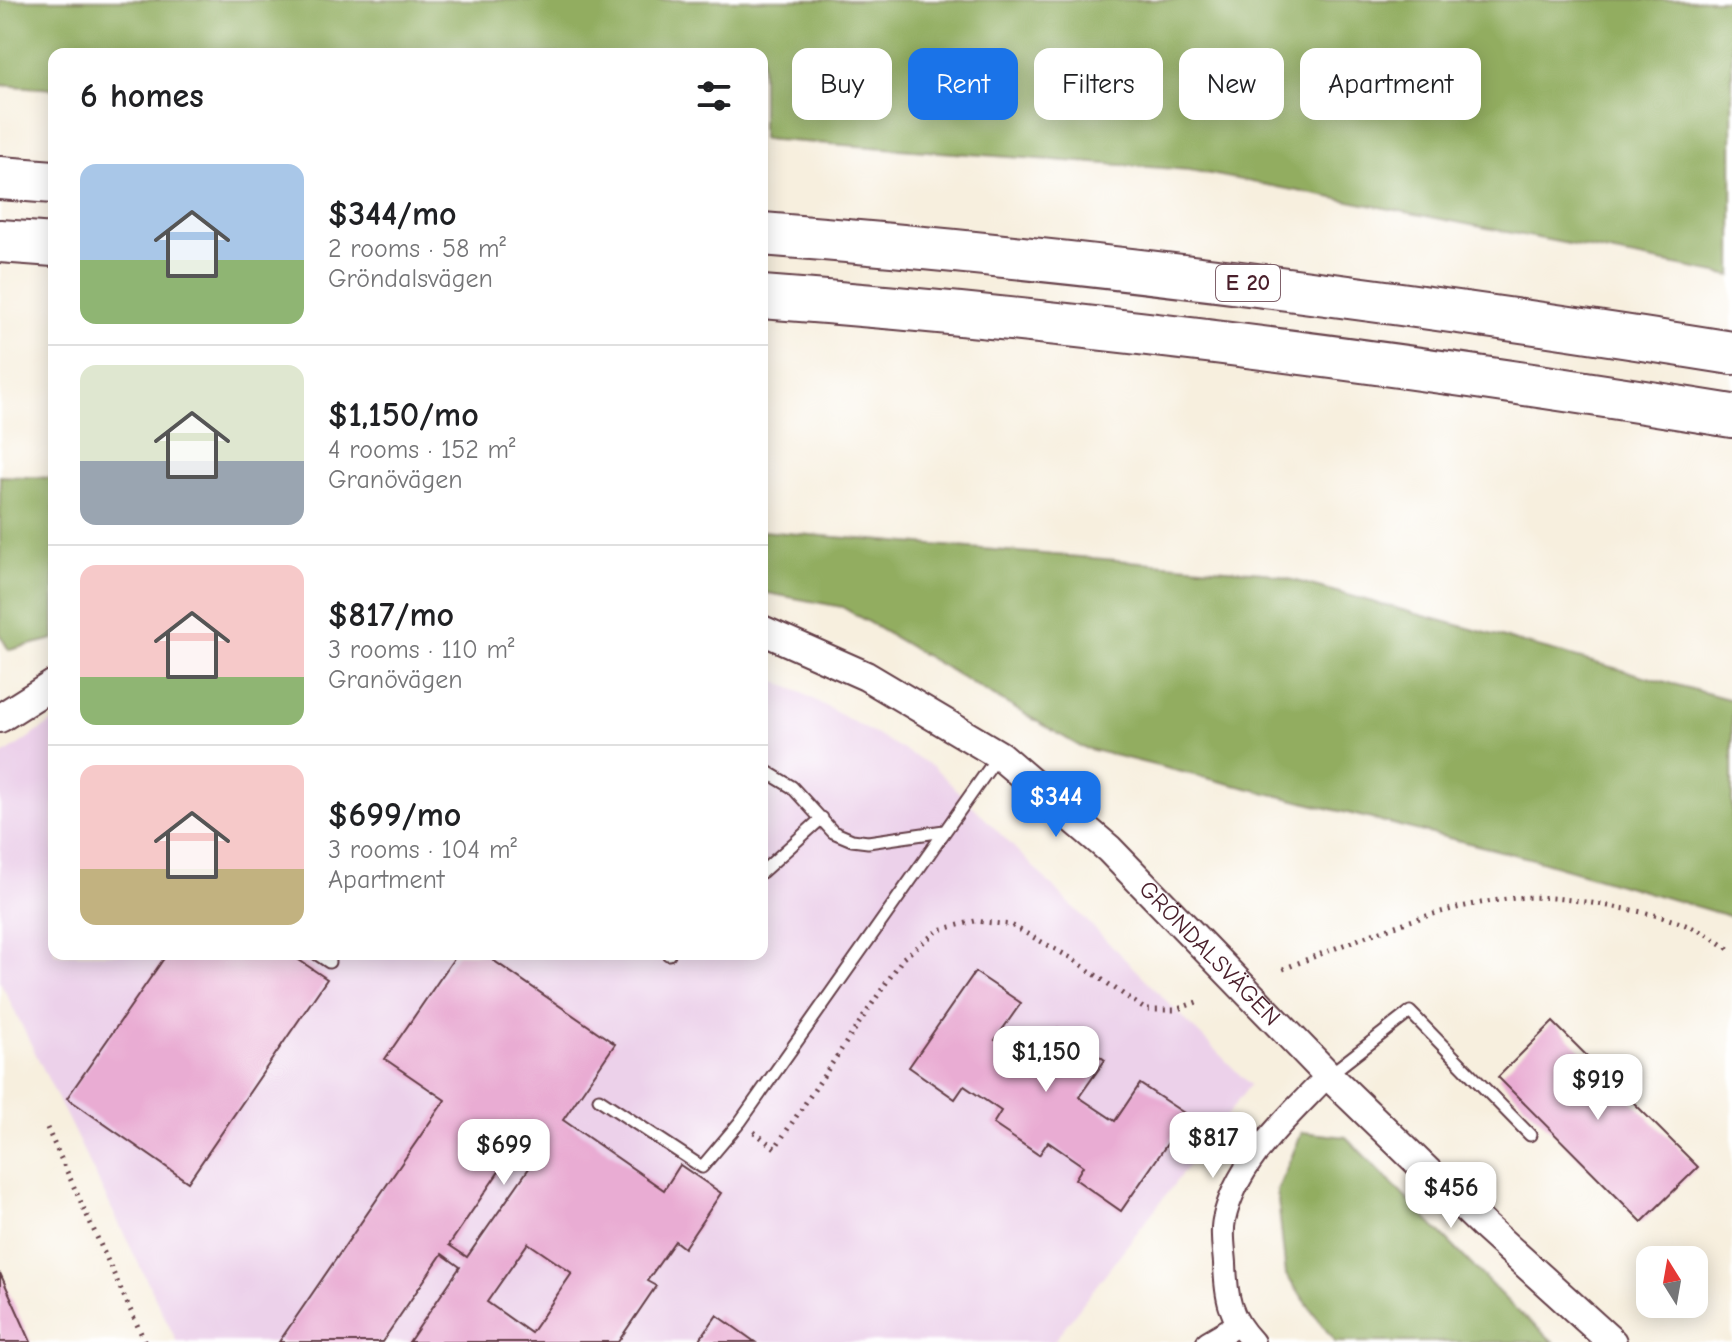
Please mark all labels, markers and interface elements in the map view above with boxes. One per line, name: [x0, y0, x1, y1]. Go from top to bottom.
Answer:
chip: Buy: [792, 48, 892, 120]
chip: Rent: [908, 48, 1018, 120]
chip: Filters: [1034, 48, 1163, 120]
chip: New: [1179, 48, 1284, 120]
chip: Apartment: [1300, 48, 1481, 120]
icon: filters: [692, 74, 736, 118]
text: 6 homes: [80, 76, 204, 116]
text: $344/mo: [328, 194, 457, 234]
icon: home: [144, 196, 240, 292]
text: 2 rooms · 58 m²: [328, 234, 506, 264]
text: Gröndalsvägen: [328, 264, 493, 294]
road number: E 20: [1216, 265, 1280, 301]
text: $1,150/mo: [328, 395, 479, 435]
icon: home: [144, 397, 240, 493]
text: 4 rooms · 152 m²: [328, 435, 516, 465]
text: Granövägen: [328, 465, 463, 495]
text: $817/mo: [328, 595, 454, 635]
icon: home: [144, 597, 240, 693]
text: 3 rooms · 110 m²: [328, 635, 515, 665]
text: Granövägen: [328, 665, 463, 695]
pin: $344: [1009, 771, 1103, 839]
text: $344: [1030, 782, 1082, 812]
text: $699/mo: [328, 795, 461, 835]
icon: home: [144, 797, 240, 893]
text: 3 rooms · 104 m²: [328, 835, 517, 865]
text: Apartment: [328, 865, 444, 895]
street label: GRÖNDALSVÄGEN: [1133, 875, 1286, 1031]
pin: $1,150: [981, 1026, 1111, 1094]
text: $1,150: [1011, 1037, 1081, 1067]
pin: $919: [1551, 1054, 1645, 1122]
text: $919: [1571, 1065, 1625, 1095]
pin: $817: [1166, 1112, 1260, 1180]
pin: $699: [457, 1119, 551, 1187]
text: $817: [1188, 1123, 1238, 1153]
text: $699: [476, 1130, 532, 1160]
pin: $456: [1404, 1162, 1498, 1230]
text: $456: [1423, 1173, 1479, 1203]
north arrow: [1636, 1246, 1708, 1318]
map controls: [1636, 1246, 1708, 1318]

